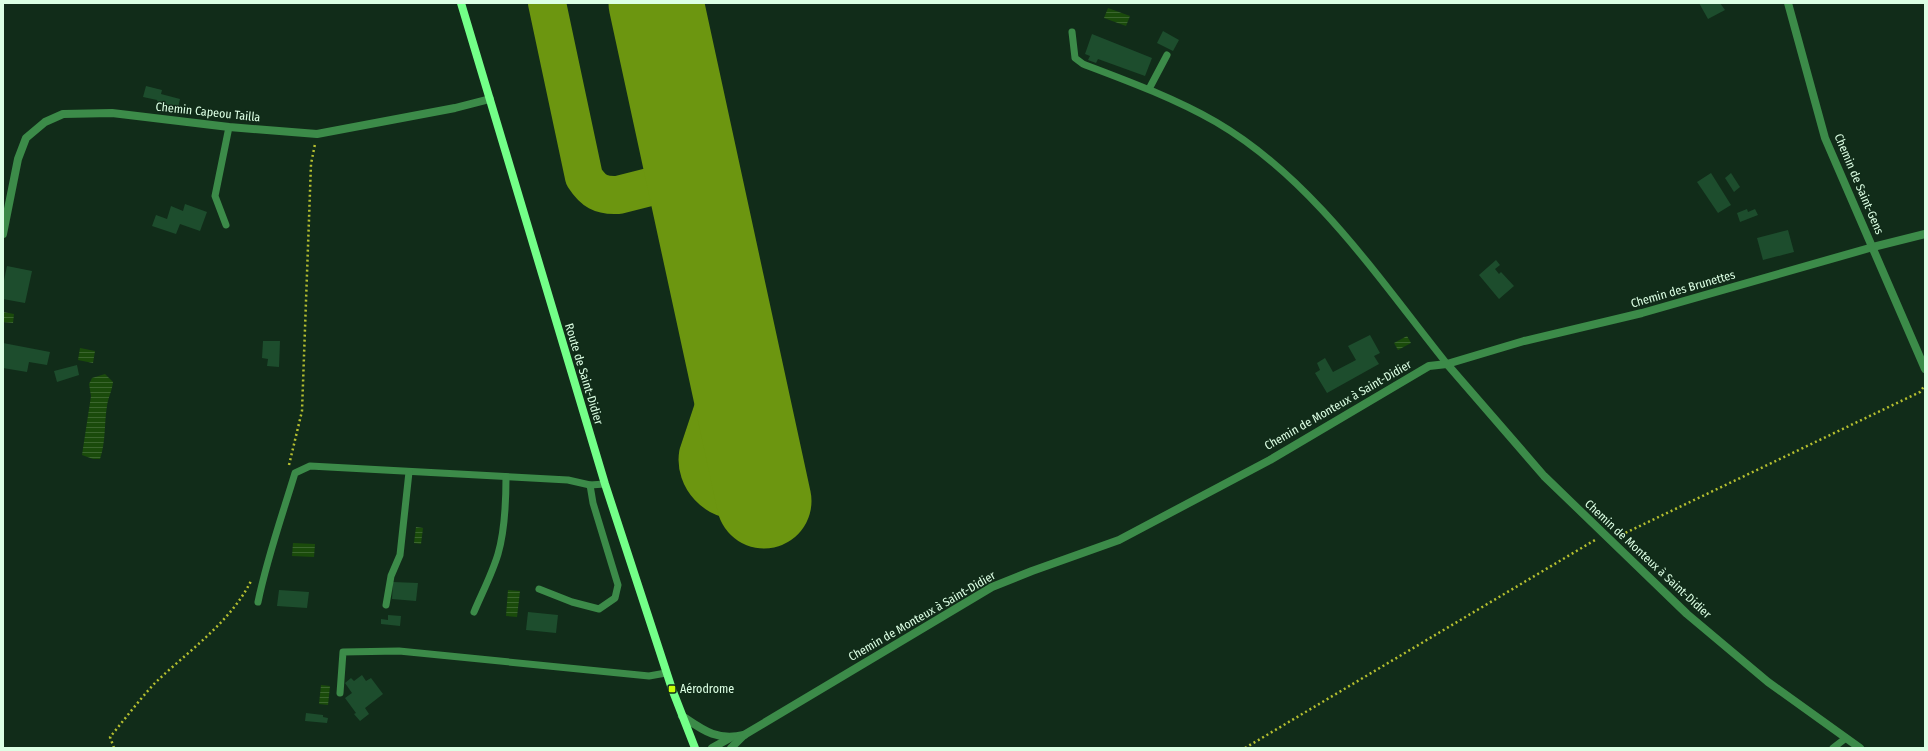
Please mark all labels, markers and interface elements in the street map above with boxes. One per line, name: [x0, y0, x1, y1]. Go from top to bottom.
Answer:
street label: Chemin Capeou Tailla: [155, 100, 261, 124]
street label: Chemin de Saint-Gens: [1831, 132, 1887, 236]
street label: Chemin des Brunettes: [1629, 267, 1737, 311]
street label: Route de Saint-Didier: [562, 322, 606, 427]
street label: Chemin de Monteux à Saint-Didier: [1262, 357, 1415, 453]
street label: Chemin de Monteux à Saint-Didier: [1582, 497, 1715, 622]
street label: Chemin de Monteux à Saint-Didier: [846, 568, 999, 664]
place label: Aérodrome: [680, 682, 734, 696]
marker: Aérodrome: [667, 684, 677, 694]

